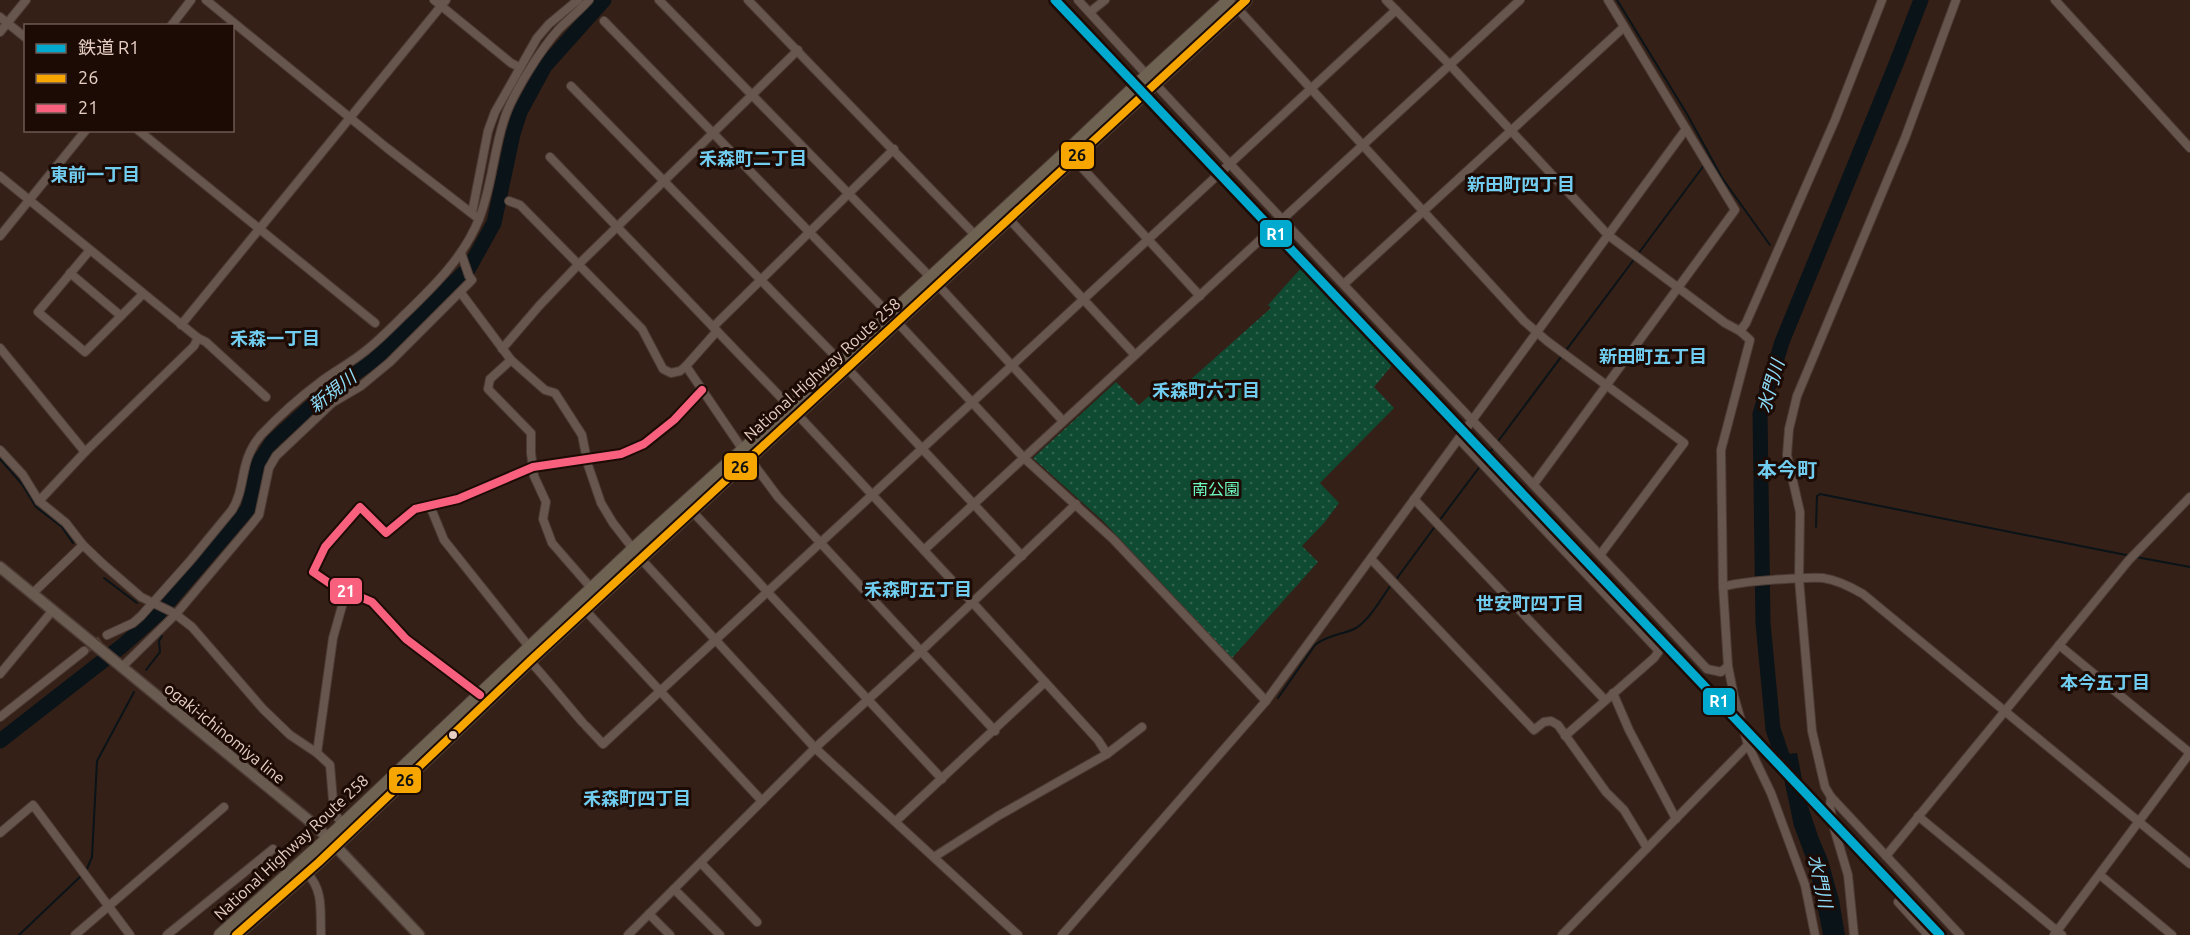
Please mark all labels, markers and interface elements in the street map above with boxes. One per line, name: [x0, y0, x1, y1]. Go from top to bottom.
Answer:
legend: [24, 24, 234, 132]
text: 鉄道 R1: [78, 37, 140, 57]
text: 26: [78, 67, 98, 87]
text: 21: [78, 97, 98, 117]
line badge: 26: [1060, 141, 1095, 170]
text: 26: [1068, 146, 1086, 164]
district label: 禾森町二丁目: [699, 148, 807, 168]
district label: 東前一丁目: [50, 164, 140, 184]
district label: 新田町四丁目: [1467, 174, 1575, 194]
line badge: R1: [1259, 219, 1293, 248]
text: R1: [1266, 225, 1286, 243]
street label: National Highway Route 258: [740, 294, 904, 444]
district label: 禾森一丁目: [230, 328, 320, 348]
district label: 新田町五丁目: [1599, 346, 1707, 366]
water label: 水門川: [1753, 355, 1788, 415]
water label: 新規川: [305, 365, 361, 416]
district label: 禾森町六丁目: [1152, 380, 1260, 400]
line badge: 26: [723, 452, 758, 481]
text: 26: [731, 458, 749, 476]
district label: 本今町: [1757, 458, 1817, 481]
park label: 南公園: [1192, 480, 1240, 498]
line badge: 21: [329, 577, 363, 605]
district label: 禾森町五丁目: [864, 579, 972, 599]
text: 21: [337, 582, 355, 600]
district label: 世安町四丁目: [1476, 593, 1584, 613]
district label: 本今五丁目: [2060, 672, 2150, 692]
street label: ogaki-ichinomiya line: [161, 679, 289, 787]
line badge: R1: [1702, 687, 1736, 716]
text: R1: [1709, 692, 1729, 710]
unlabelled marker: [447, 729, 459, 741]
line badge: 26: [388, 766, 422, 794]
street label: National Highway Route 258: [210, 771, 372, 923]
text: 26: [396, 771, 414, 789]
district label: 禾森町四丁目: [583, 788, 691, 808]
water label: 水門川: [1806, 853, 1837, 911]

